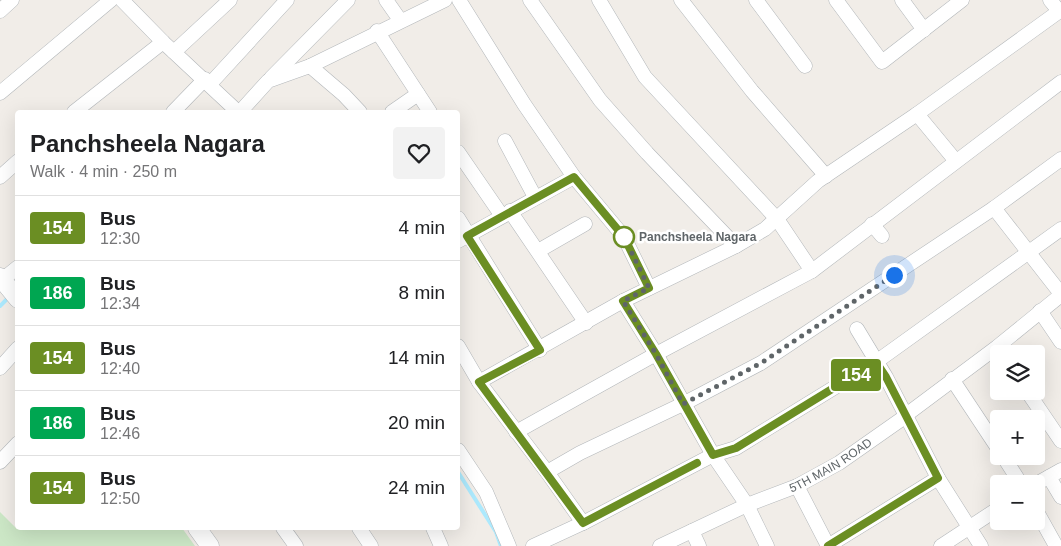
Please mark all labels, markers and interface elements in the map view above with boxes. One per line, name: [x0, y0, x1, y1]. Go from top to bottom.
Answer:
button: heart: [393, 127, 445, 179]
text: Panchsheela Nagara: [30, 130, 265, 157]
text: Walk · 4 min · 250 m: [30, 163, 177, 180]
text: Bus: [100, 208, 136, 229]
text: 4 min: [399, 217, 445, 238]
text: 154: [42, 218, 73, 238]
marker: Panchsheela Nagara: [613, 226, 635, 248]
text: 12:30: [100, 230, 140, 247]
place label: Panchsheela Nagara: [639, 230, 757, 244]
your location: [882, 263, 907, 288]
text: Bus: [100, 273, 136, 294]
text: 8 min: [399, 282, 445, 303]
text: 186: [42, 283, 73, 303]
text: 12:34: [100, 295, 140, 312]
text: Bus: [100, 338, 136, 359]
map controls: [990, 345, 1045, 530]
button: layers: [990, 345, 1045, 400]
text: 14 min: [388, 347, 445, 368]
text: 154: [42, 348, 73, 368]
line badge: 154: [827, 359, 885, 391]
text: 12:40: [100, 360, 140, 377]
text: 154: [841, 365, 871, 385]
text: Bus: [100, 403, 136, 424]
button: +: [990, 410, 1045, 465]
text: 20 min: [388, 412, 445, 433]
text: 186: [42, 413, 73, 433]
text: 12:46: [100, 425, 140, 442]
street label: 5TH MAIN ROAD: [787, 435, 875, 495]
text: Bus: [100, 468, 136, 489]
button: −: [990, 475, 1045, 530]
text: 24 min: [388, 477, 445, 498]
text: 154: [42, 478, 73, 498]
text: 12:50: [100, 490, 140, 507]

